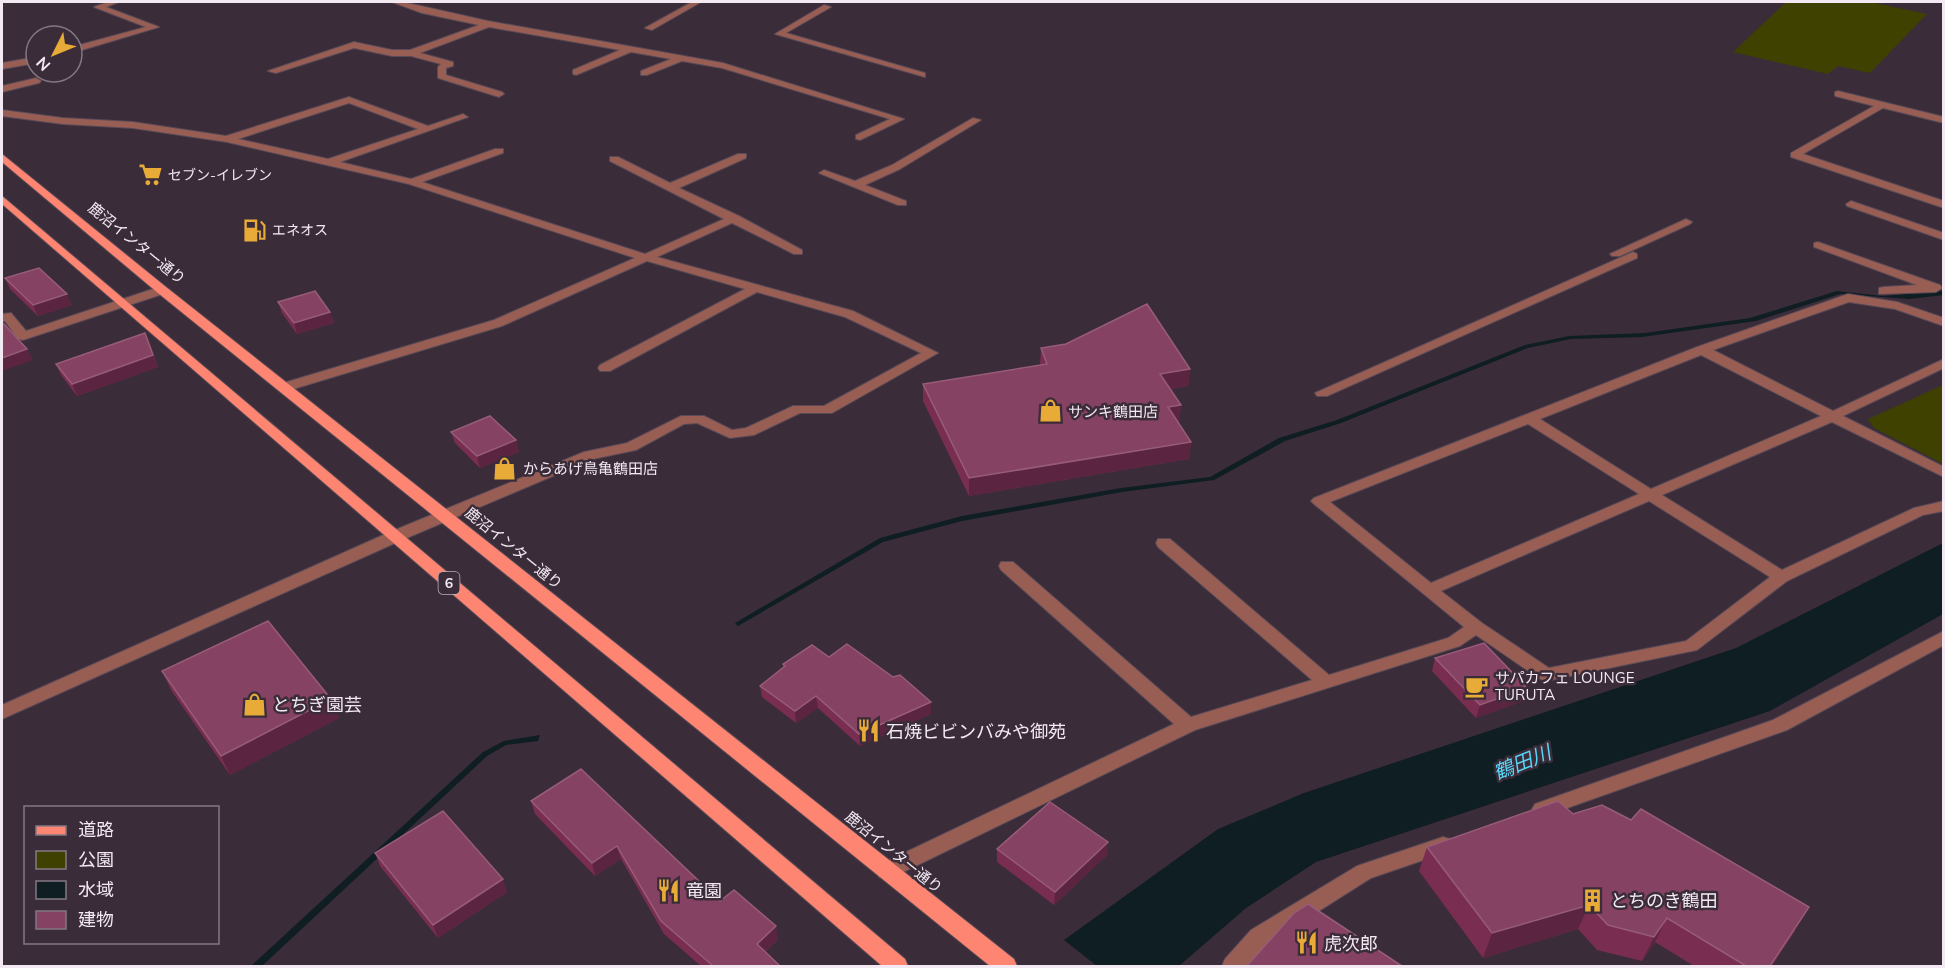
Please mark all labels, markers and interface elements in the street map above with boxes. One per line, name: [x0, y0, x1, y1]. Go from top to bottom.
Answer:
north arrow: [24, 24, 84, 84]
text: N: [32, 53, 54, 75]
supermarket icon: セブン-イレブン: [137, 162, 163, 188]
place label: セブン-イレブン: [168, 166, 272, 184]
street label: 鹿沼インター通り: [84, 198, 190, 288]
fuel station icon: エネオス: [241, 217, 267, 243]
place label: エネオス: [272, 221, 328, 239]
shop icon: サンキ鶴田店: [1037, 398, 1063, 424]
place label: サンキ鶴田店: [1068, 402, 1158, 421]
shop icon: からあげ鳥亀鶴田店: [492, 455, 518, 481]
place label: からあげ鳥亀鶴田店: [523, 459, 658, 478]
street label: 鹿沼インター通り: [461, 503, 567, 593]
road number: 6: [438, 572, 460, 594]
place label: サパカフェ LOUNGE TURUTA: [1495, 668, 1635, 704]
cafe icon: サパカフェ LOUNGE TURUTA: [1464, 673, 1490, 699]
shop icon: とちぎ園芸: [241, 691, 267, 717]
place label: とちぎ園芸: [272, 693, 362, 716]
restaurant icon: 石焼ビビンバみや御苑: [855, 718, 881, 744]
place label: 石焼ビビンバみや御苑: [886, 720, 1066, 743]
water label: 鶴田川: [1490, 738, 1556, 785]
legend: [24, 806, 219, 944]
street label: 鹿沼インター通り: [841, 807, 947, 897]
text: 道路: [78, 818, 114, 841]
text: 公園: [78, 848, 114, 871]
restaurant icon: 竜園: [655, 877, 681, 903]
text: 水域: [78, 878, 114, 901]
place label: 竜園: [686, 879, 722, 902]
building icon: とちのき鶴田: [1579, 887, 1605, 913]
place label: とちのき鶴田: [1610, 889, 1717, 912]
text: 建物: [78, 908, 114, 931]
restaurant icon: 虎次郎: [1293, 930, 1319, 956]
place label: 虎次郎: [1324, 932, 1378, 955]

